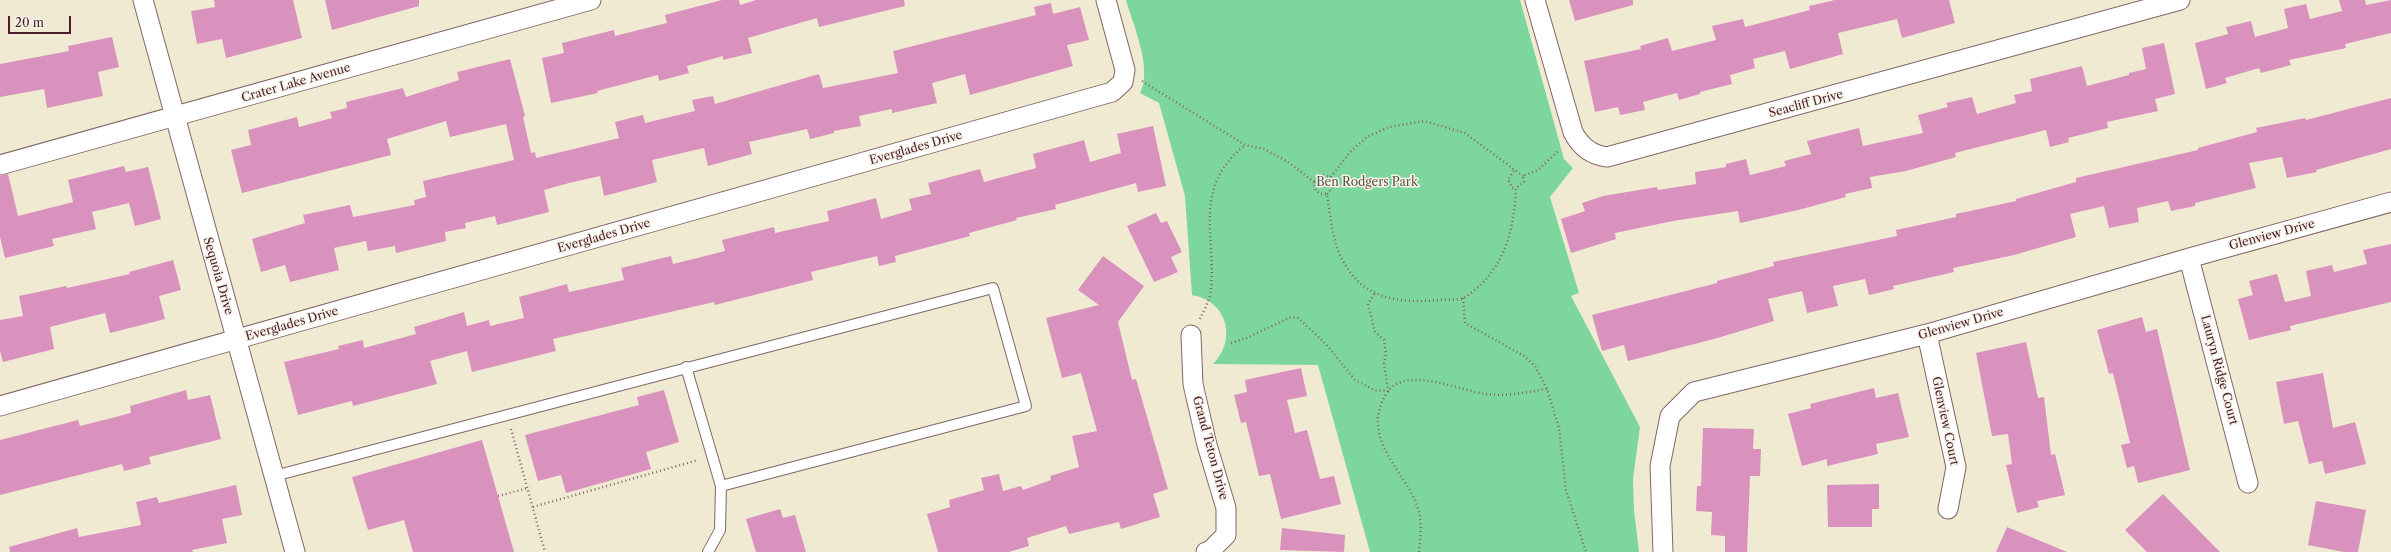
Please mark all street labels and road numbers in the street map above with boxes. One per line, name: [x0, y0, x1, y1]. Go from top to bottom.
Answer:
street label: Crater Lake Avenue: [240, 61, 352, 105]
street label: Seacliff Drive: [1767, 87, 1845, 121]
street label: Everglades Drive: [868, 128, 964, 168]
street label: Everglades Drive: [556, 216, 652, 256]
street label: Glenview Drive: [2228, 217, 2316, 253]
street label: Sequoia Drive: [200, 235, 236, 317]
street label: Everglades Drive: [244, 304, 340, 344]
street label: Glenview Drive: [1917, 305, 2005, 343]
street label: Lauryn Ridge Court: [2197, 313, 2241, 427]
street label: Glenview Court: [1929, 375, 1961, 467]
street label: Grand Teton Drive: [1189, 394, 1231, 502]

